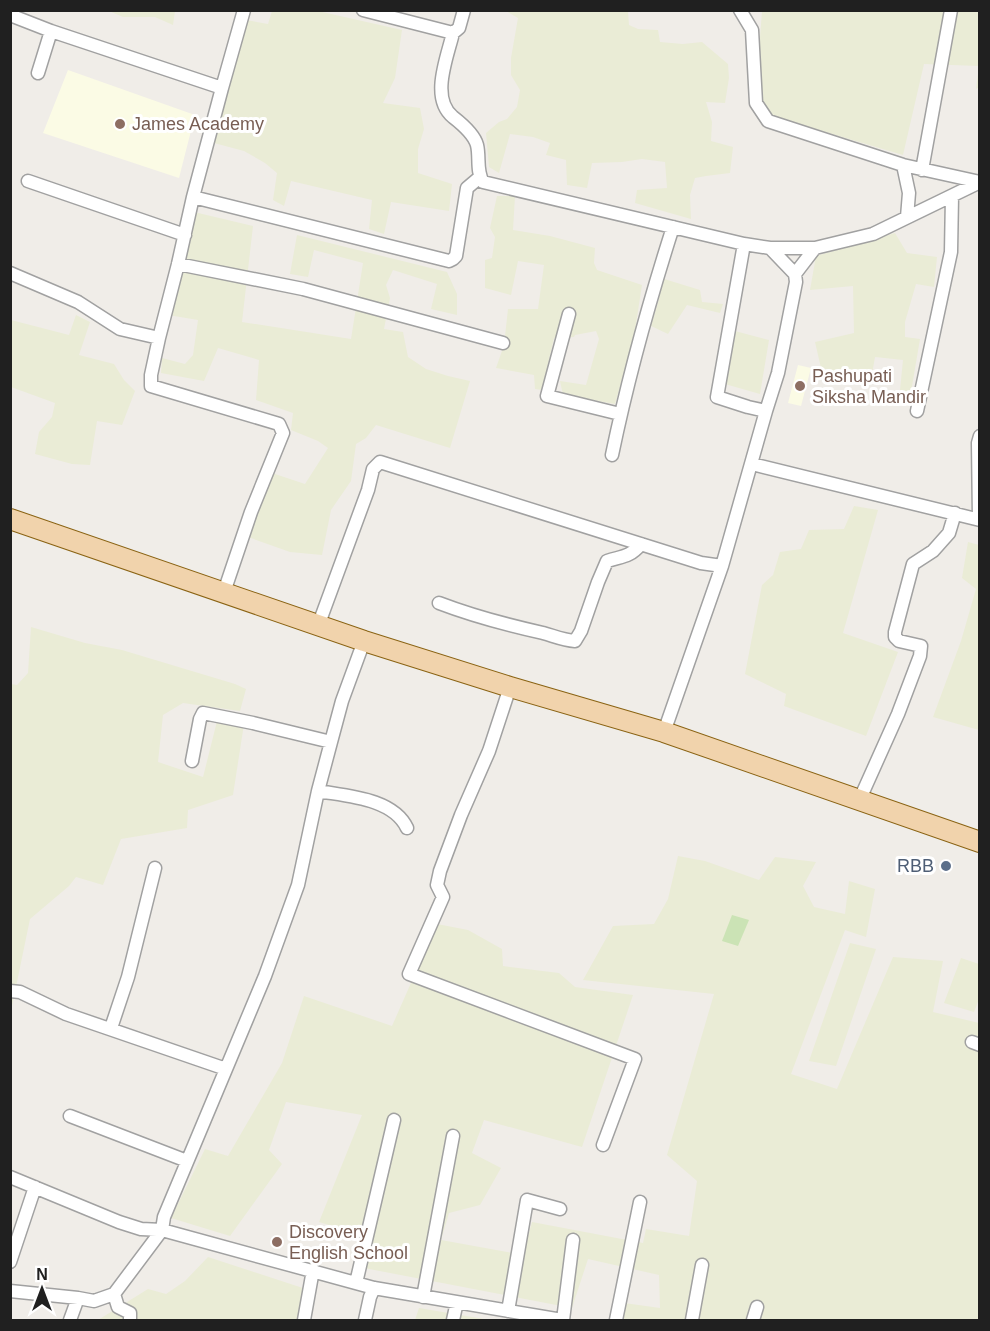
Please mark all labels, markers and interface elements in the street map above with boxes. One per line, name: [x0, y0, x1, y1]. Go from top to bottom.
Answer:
place label: James Academy: [132, 114, 264, 134]
marker: James Academy: [113, 117, 127, 131]
place label: Pashupati Siksha Mandir: [812, 366, 926, 407]
marker: Pashupati Siksha Mandir: [793, 379, 807, 393]
place label: RBB: [897, 856, 934, 876]
marker: RBB: [939, 859, 953, 873]
place label: Discovery English School: [289, 1222, 408, 1263]
marker: Discovery English School: [270, 1235, 284, 1249]
north arrow: [12, 1259, 72, 1319]
text: N: [36, 1266, 48, 1283]

